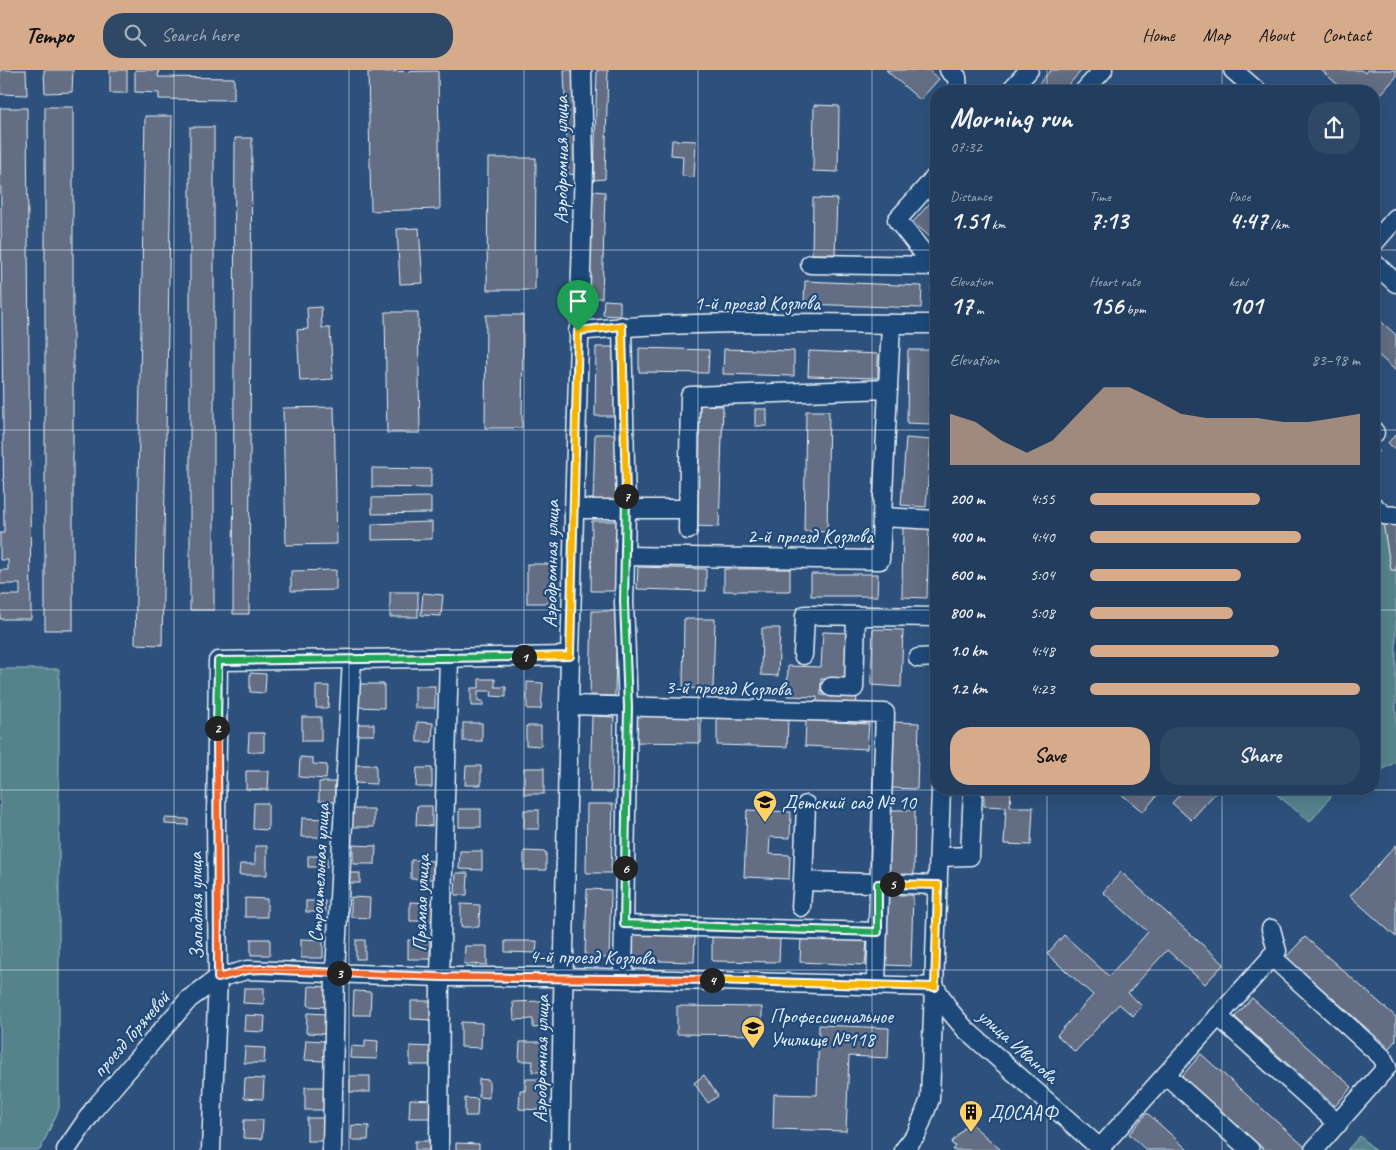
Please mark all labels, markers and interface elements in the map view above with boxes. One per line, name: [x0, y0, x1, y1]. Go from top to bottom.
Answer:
search box: [103, 13, 453, 58]
text: Tempo: [25, 20, 73, 50]
icon: search: [121, 21, 149, 49]
text: Search here: [161, 23, 239, 47]
text: Home: [1142, 24, 1175, 46]
text: Map: [1203, 24, 1230, 46]
text: About: [1258, 24, 1294, 46]
text: Contact: [1322, 24, 1371, 46]
street label: Аэродромная улица: [549, 95, 574, 224]
text: Morning run: [950, 100, 1072, 135]
button: share: [1308, 102, 1360, 154]
text: 07:32: [950, 137, 982, 157]
text: Distance: [950, 188, 992, 205]
text: Time: [1089, 188, 1111, 205]
text: Pace: [1229, 188, 1250, 205]
text: 1.51: [950, 205, 988, 237]
text: 7:13: [1089, 205, 1128, 237]
text: 4:47: [1229, 205, 1267, 237]
text: km: [988, 216, 1005, 233]
text: /km: [1267, 216, 1289, 233]
text: Elevation: [950, 273, 993, 290]
text: Heart rate: [1089, 273, 1140, 290]
text: kcal: [1229, 273, 1247, 290]
pin: [557, 280, 599, 331]
icon: arrive: [564, 287, 592, 315]
text: 17: [950, 290, 972, 322]
text: 156: [1089, 290, 1123, 322]
text: 101: [1229, 290, 1262, 322]
street label: 1-й проезд Козлова: [694, 291, 822, 316]
text: m: [972, 301, 984, 318]
text: bpm: [1123, 301, 1146, 318]
text: Elevation: [950, 350, 999, 370]
text: 83–98 m: [1311, 350, 1360, 370]
pin: 7: [614, 484, 638, 508]
text: 7: [623, 488, 630, 505]
text: 200 m: [950, 489, 985, 509]
text: 4:55: [1030, 489, 1055, 509]
street label: Аэродромная улица: [537, 499, 565, 628]
street label: 2-й проезд Козлова: [747, 524, 875, 549]
text: 400 m: [950, 527, 985, 547]
text: 4:40: [1030, 527, 1055, 547]
text: 600 m: [950, 565, 985, 585]
text: 5:04: [1030, 565, 1055, 585]
text: 800 m: [950, 603, 985, 623]
text: 5:08: [1030, 603, 1055, 623]
text: 1.0 km: [950, 641, 987, 661]
text: 4:48: [1030, 641, 1055, 661]
pin: 1: [512, 644, 536, 670]
text: 1: [521, 649, 528, 666]
street label: 3-й проезд Козлова: [665, 674, 793, 702]
text: 1.2 km: [950, 679, 987, 699]
text: 4:23: [1030, 679, 1055, 699]
pin: 2: [204, 716, 230, 740]
text: 2: [214, 720, 221, 737]
button: Save: [950, 727, 1150, 785]
button: Share: [1160, 727, 1360, 785]
school or university icon: Детский сад № 10: [752, 789, 778, 823]
place label: Детский сад № 10: [782, 790, 918, 815]
street label: Строительная улица: [303, 801, 335, 943]
street label: Западная улица: [183, 851, 209, 960]
street label: Прямая улица: [407, 852, 435, 952]
pin: 6: [612, 856, 638, 880]
text: 6: [622, 860, 629, 877]
pin: 5: [880, 872, 904, 896]
text: 5: [889, 876, 896, 893]
street label: 4-й проезд Козлова: [529, 943, 657, 971]
pin: 3: [326, 960, 352, 986]
text: 3: [336, 965, 343, 982]
pin: 4: [700, 968, 724, 992]
text: 4: [709, 972, 716, 989]
street label: проезд Горячевой: [87, 984, 176, 1082]
street label: Аэродромная улица: [527, 994, 555, 1123]
street label: улица Иванова: [972, 1003, 1065, 1090]
place label: Профессиональное Училище №118: [770, 1004, 894, 1052]
school or university icon: Профессиональное Училище №118: [740, 1015, 766, 1049]
building icon: ДОСААФ: [958, 1099, 984, 1133]
place label: ДОСААФ: [988, 1100, 1059, 1125]

